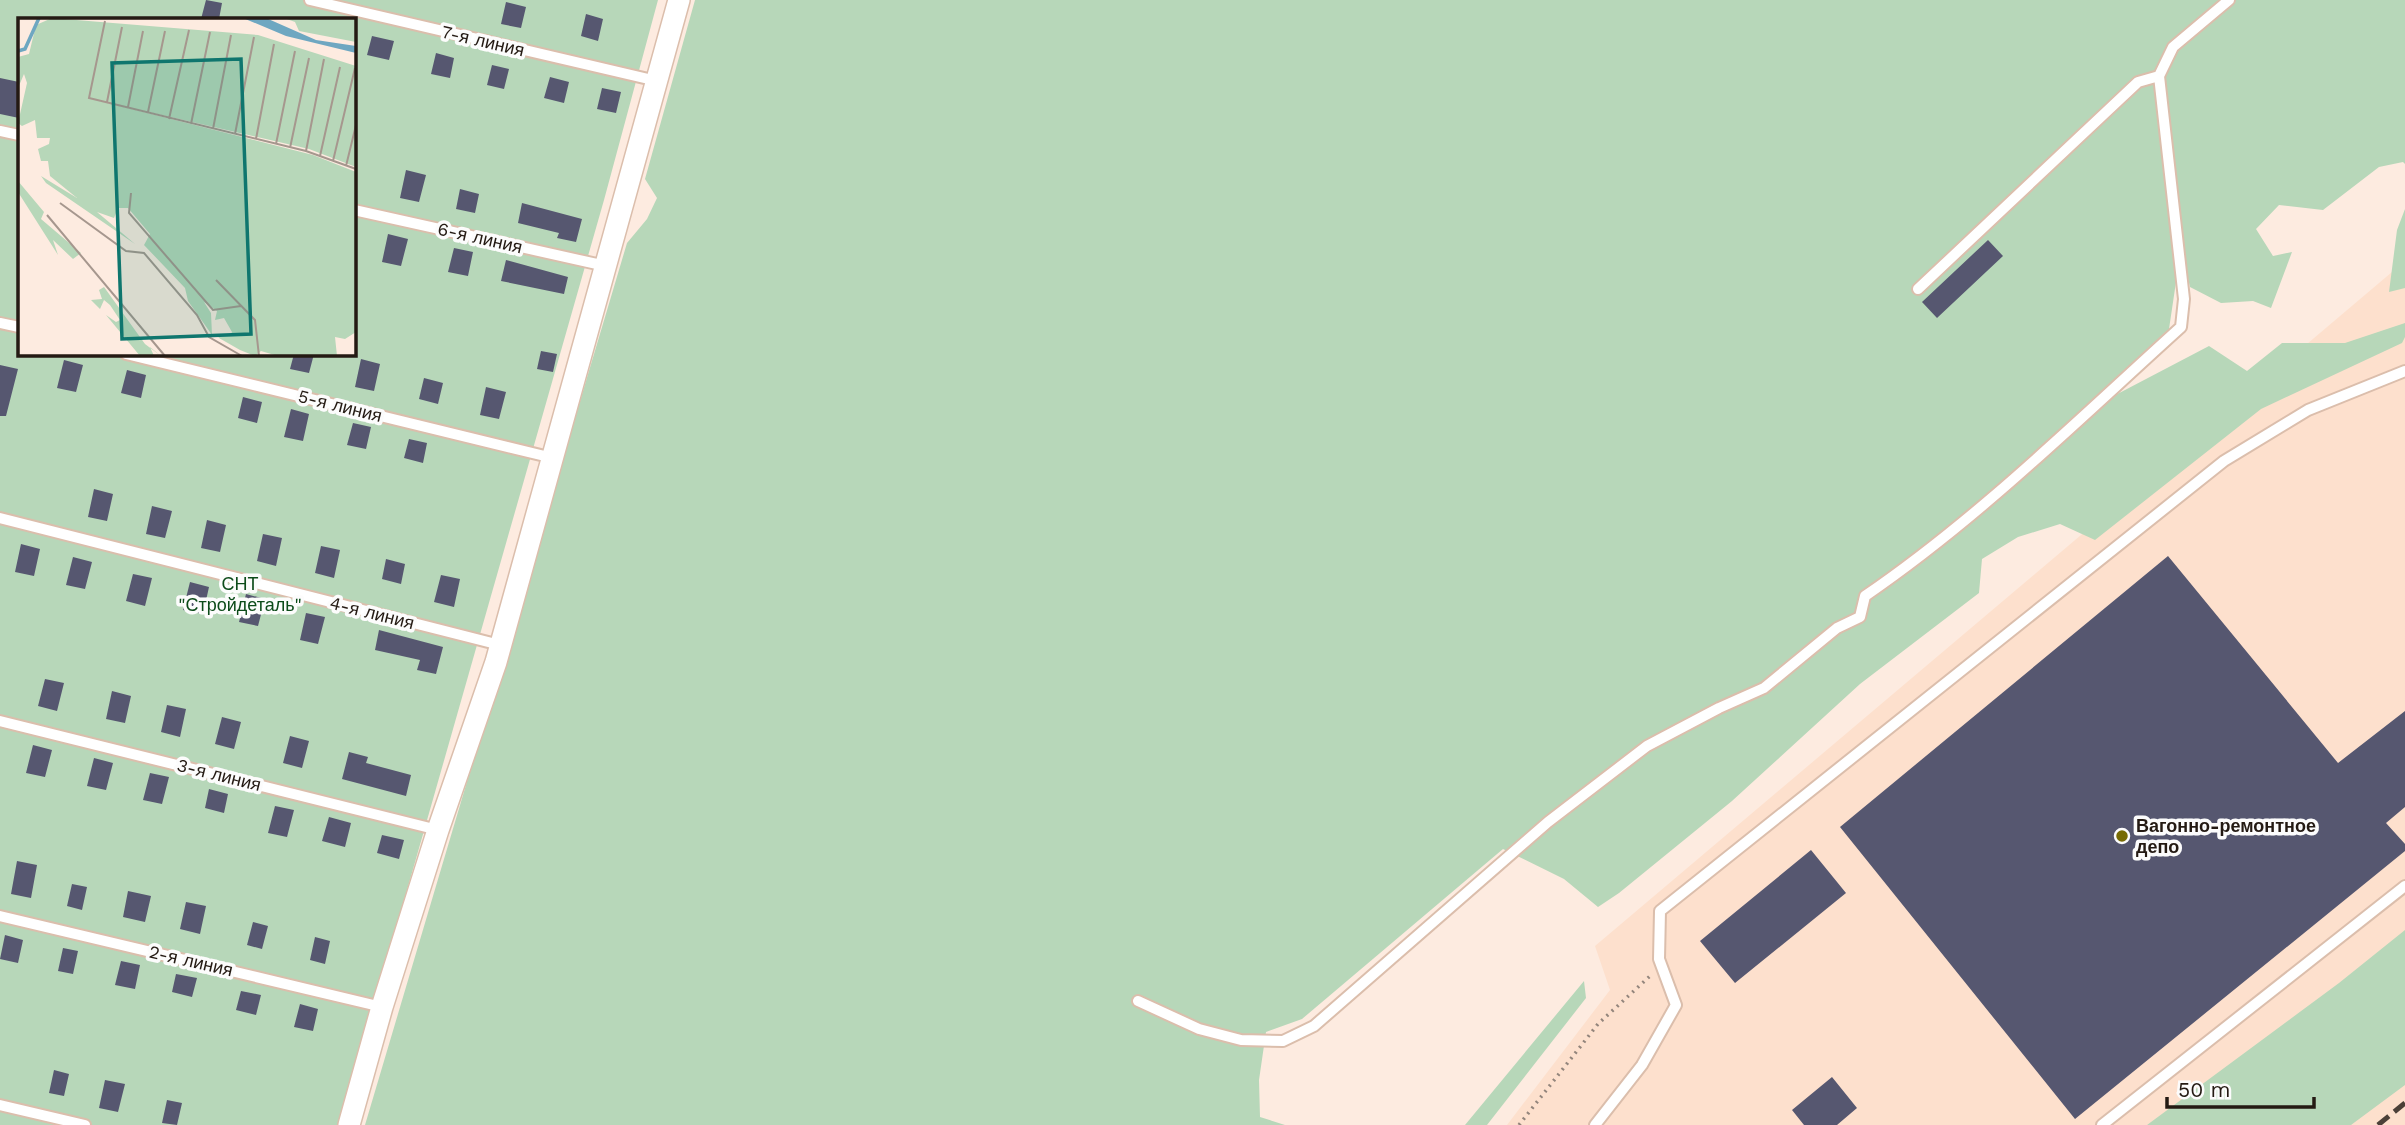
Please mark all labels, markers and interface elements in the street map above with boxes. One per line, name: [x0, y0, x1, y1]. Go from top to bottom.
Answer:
inset map: [18, 18, 355, 355]
street label: 7-я линия: [440, 21, 527, 60]
street label: 6-я линия: [436, 218, 525, 257]
street label: 5-я линия: [296, 385, 384, 426]
park label: СНТ "Стройдеталь": [178, 573, 302, 615]
street label: 4-я линия: [328, 592, 417, 633]
street label: 3-я линия: [175, 754, 263, 795]
place label: Вагонно-ремонтное депо: [2136, 815, 2316, 857]
marker: Вагонно-ремонтное депо: [2114, 828, 2130, 844]
street label: 2-я линия: [147, 941, 235, 980]
scale bar: [2167, 1066, 2314, 1110]
text: 50 m: [2178, 1077, 2230, 1102]

